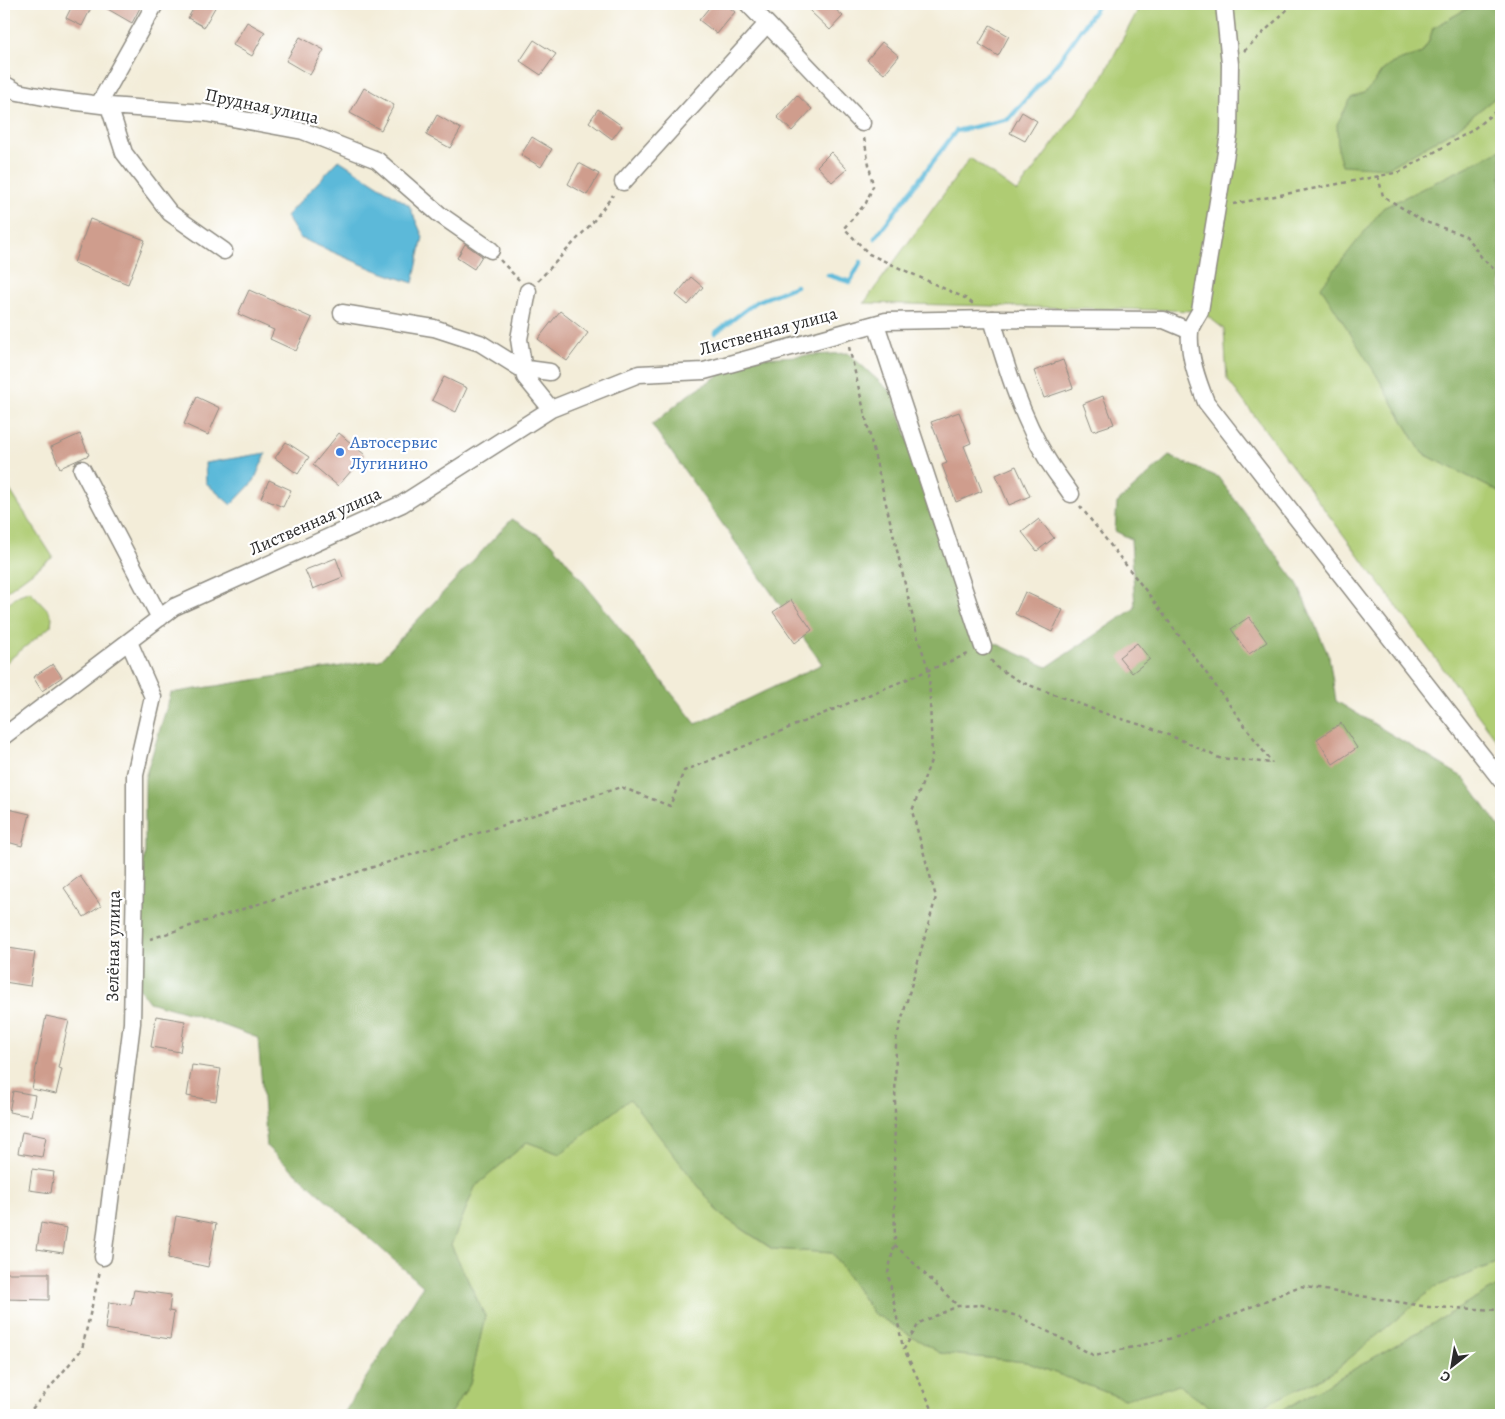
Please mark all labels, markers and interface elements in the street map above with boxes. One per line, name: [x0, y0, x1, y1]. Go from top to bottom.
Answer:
street label: Прудная улица: [203, 82, 322, 130]
street label: Лиственная улица: [696, 301, 840, 361]
place label: Автосервис Лугинино: [349, 430, 438, 475]
marker: Автосервис Лугинино: [334, 446, 346, 458]
street label: Лиственная улица: [245, 481, 385, 561]
street label: Зелёная улица: [100, 889, 126, 1002]
north arrow: [1428, 1342, 1478, 1392]
text: С: [1437, 1366, 1454, 1387]

